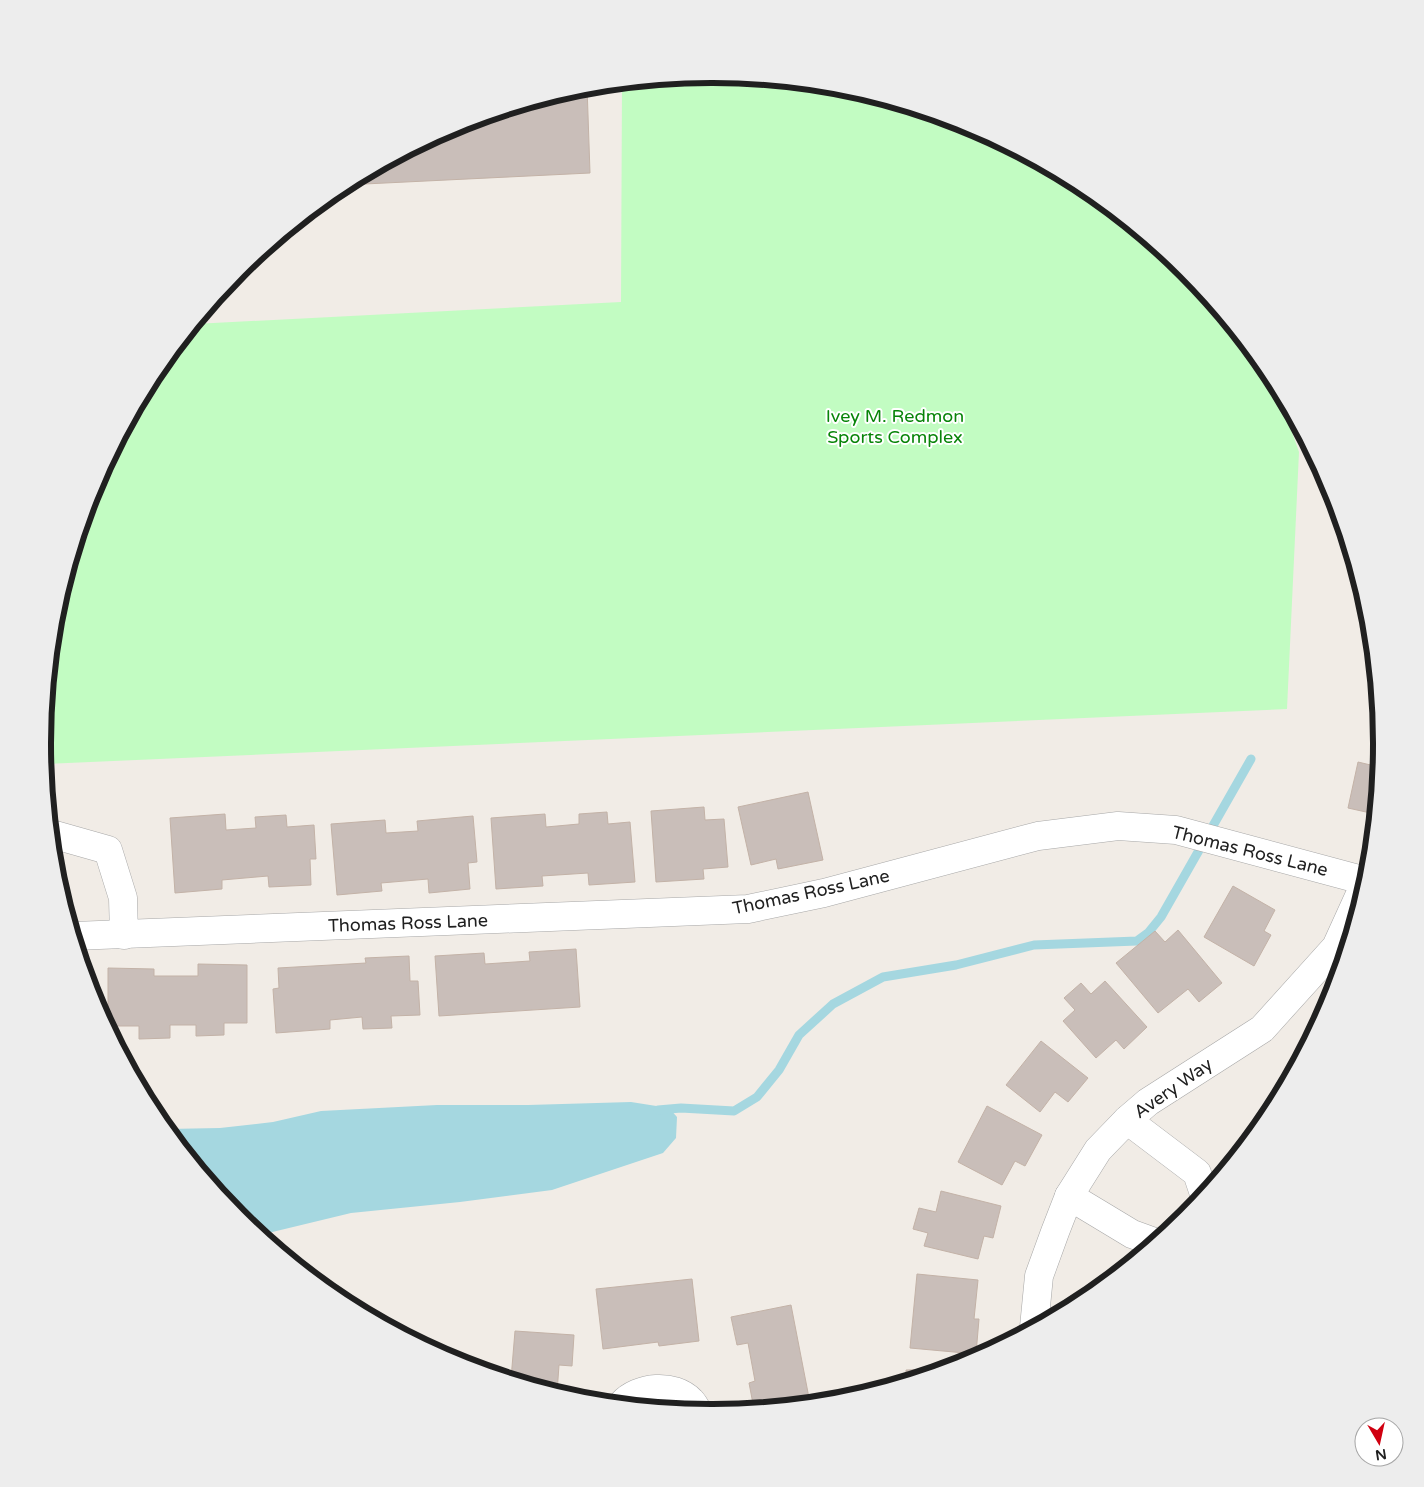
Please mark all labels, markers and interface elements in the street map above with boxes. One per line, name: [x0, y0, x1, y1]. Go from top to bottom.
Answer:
park label: Ivey M. Redmon Sports Complex: [826, 405, 964, 448]
street label: Thomas Ross Lane: [1170, 821, 1330, 881]
street label: Thomas Ross Lane: [730, 865, 892, 919]
street label: Thomas Ross Lane: [328, 909, 488, 937]
street label: Avery Way: [1130, 1053, 1217, 1123]
north arrow: [1354, 1417, 1404, 1467]
text: N: [1374, 1445, 1388, 1464]

